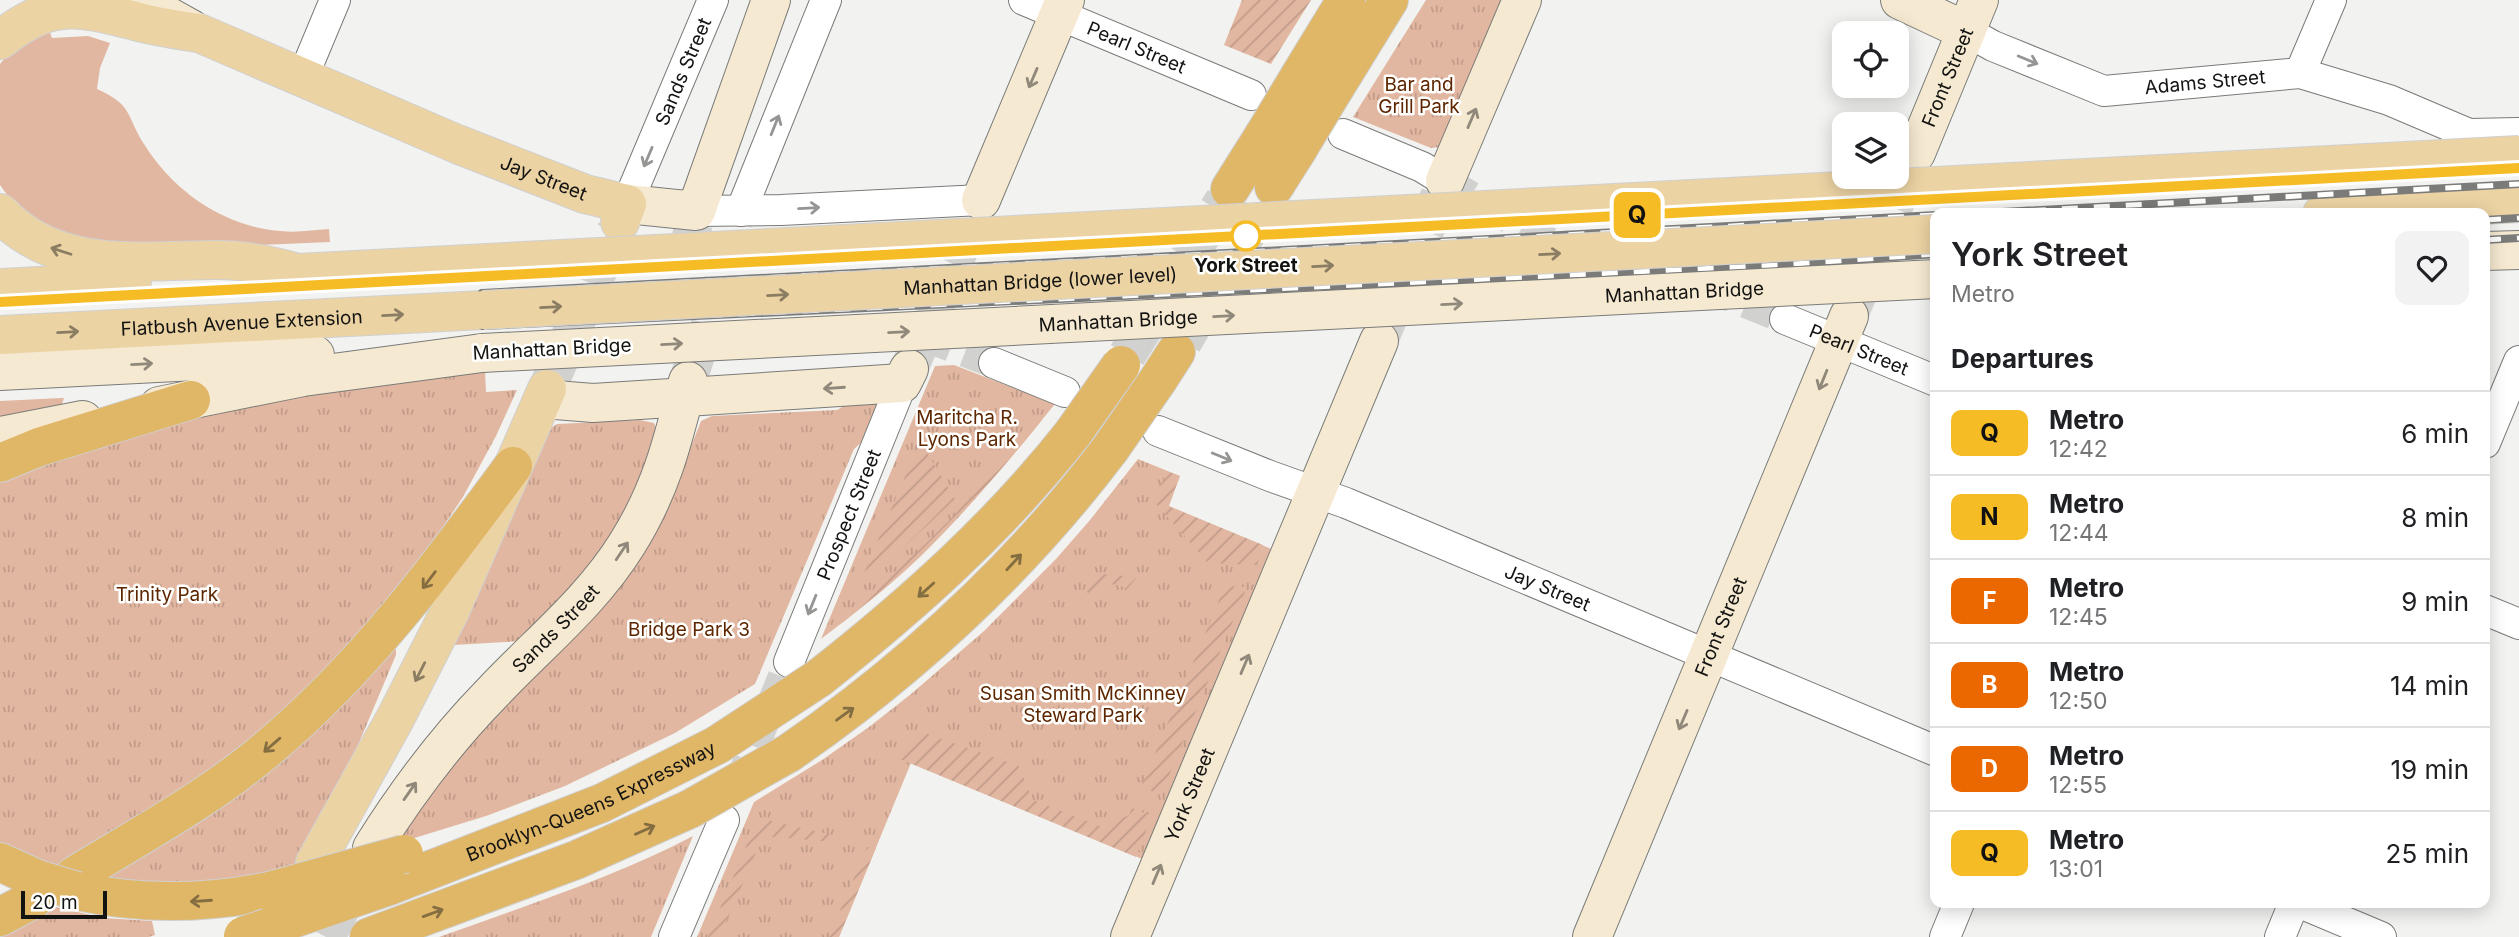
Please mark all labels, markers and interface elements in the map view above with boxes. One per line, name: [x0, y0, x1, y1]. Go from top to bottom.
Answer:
street label: Sands Street: [650, 14, 716, 129]
street label: Pearl Street: [1084, 16, 1189, 78]
map controls: [1832, 21, 1909, 189]
button: locate: [1832, 21, 1909, 98]
street label: Front Street: [1917, 24, 1978, 130]
one-way arrow: [2016, 54, 2038, 67]
street label: Adams Street: [2144, 65, 2266, 99]
one-way arrow: [1026, 67, 1039, 88]
park label: Bar and Grill Park: [1378, 73, 1460, 118]
one-way arrow: [1466, 108, 1479, 129]
button: layers: [1832, 112, 1909, 189]
one-way arrow: [769, 115, 782, 136]
one-way arrow: [640, 146, 653, 167]
street label: Jay Street: [497, 151, 590, 205]
line badge: Q: [1614, 192, 1660, 238]
text: Q: [1628, 200, 1646, 229]
one-way arrow: [797, 202, 820, 215]
marker: York Street: [1231, 221, 1261, 251]
button: heart: [2395, 231, 2469, 305]
text: York Street: [1951, 234, 2128, 274]
one-way arrow: [50, 244, 72, 256]
one-way arrow: [1539, 247, 1561, 260]
place label: York Street: [1194, 254, 1298, 277]
one-way arrow: [1311, 259, 1334, 272]
street label: Manhattan Bridge (lower level): [903, 262, 1178, 299]
street label: Manhattan Bridge: [1604, 276, 1765, 307]
text: Metro: [1951, 280, 2015, 308]
one-way arrow: [766, 288, 789, 301]
one-way arrow: [1440, 297, 1462, 310]
one-way arrow: [539, 300, 562, 313]
street label: Flatbush Avenue Extension: [120, 305, 363, 340]
street label: Manhattan Bridge: [1038, 305, 1198, 336]
one-way arrow: [381, 308, 404, 321]
one-way arrow: [1213, 309, 1236, 322]
street label: Pearl Street: [1806, 319, 1912, 380]
one-way arrow: [56, 325, 79, 338]
one-way arrow: [888, 326, 911, 339]
street label: Manhattan Bridge: [472, 333, 632, 365]
one-way arrow: [660, 337, 683, 350]
text: Departures: [1951, 343, 2094, 374]
one-way arrow: [130, 357, 153, 370]
one-way arrow: [1816, 368, 1829, 390]
one-way arrow: [824, 382, 846, 395]
text: Metro: [2049, 404, 2124, 435]
park label: Maritcha R. Lyons Park: [916, 406, 1018, 451]
text: Q: [1980, 418, 1999, 447]
text: 6 min: [2401, 418, 2469, 449]
text: 12:42: [2049, 435, 2108, 463]
street label: Prospect Street: [812, 446, 885, 583]
one-way arrow: [1210, 451, 1232, 464]
text: Metro: [2049, 488, 2124, 519]
text: N: [1980, 502, 1999, 531]
text: 8 min: [2401, 502, 2469, 533]
text: 12:44: [2049, 519, 2109, 547]
one-way arrow: [615, 542, 629, 561]
one-way arrow: [1006, 554, 1023, 571]
street label: Jay Street: [1501, 560, 1594, 616]
one-way arrow: [421, 570, 436, 589]
text: Metro: [2049, 572, 2124, 603]
street label: Front Street: [1690, 573, 1751, 680]
street label: Sands Street: [507, 580, 604, 677]
one-way arrow: [918, 582, 936, 598]
park label: Trinity Park: [116, 583, 219, 606]
text: F: [1982, 586, 1997, 615]
text: 9 min: [2401, 586, 2469, 617]
one-way arrow: [804, 594, 817, 616]
text: 12:45: [2049, 603, 2108, 631]
park label: Bridge Park 3: [628, 618, 750, 641]
one-way arrow: [1239, 654, 1252, 675]
text: Metro: [2049, 656, 2124, 687]
one-way arrow: [413, 661, 426, 682]
text: B: [1982, 670, 1997, 699]
text: 14 min: [2390, 670, 2469, 701]
park label: Susan Smith McKinney Steward Park: [980, 682, 1187, 727]
text: 12:50: [2049, 687, 2108, 715]
one-way arrow: [835, 706, 854, 721]
one-way arrow: [1675, 709, 1688, 730]
one-way arrow: [263, 736, 281, 752]
street label: Brooklyn-Queens Expressway: [463, 736, 720, 866]
text: Metro: [2049, 740, 2124, 771]
street label: York Street: [1160, 744, 1219, 845]
text: D: [1981, 754, 1998, 783]
text: 19 min: [2391, 754, 2469, 785]
text: 12:55: [2049, 771, 2107, 799]
one-way arrow: [403, 782, 417, 801]
one-way arrow: [634, 823, 655, 836]
text: Metro: [2049, 824, 2124, 855]
text: Q: [1980, 838, 1999, 867]
text: 25 min: [2386, 838, 2469, 869]
text: 13:01: [2049, 855, 2103, 883]
one-way arrow: [1151, 864, 1164, 885]
scale bar: [21, 888, 107, 920]
text: 20 m: [32, 891, 78, 914]
one-way arrow: [190, 894, 213, 907]
one-way arrow: [422, 906, 444, 919]

